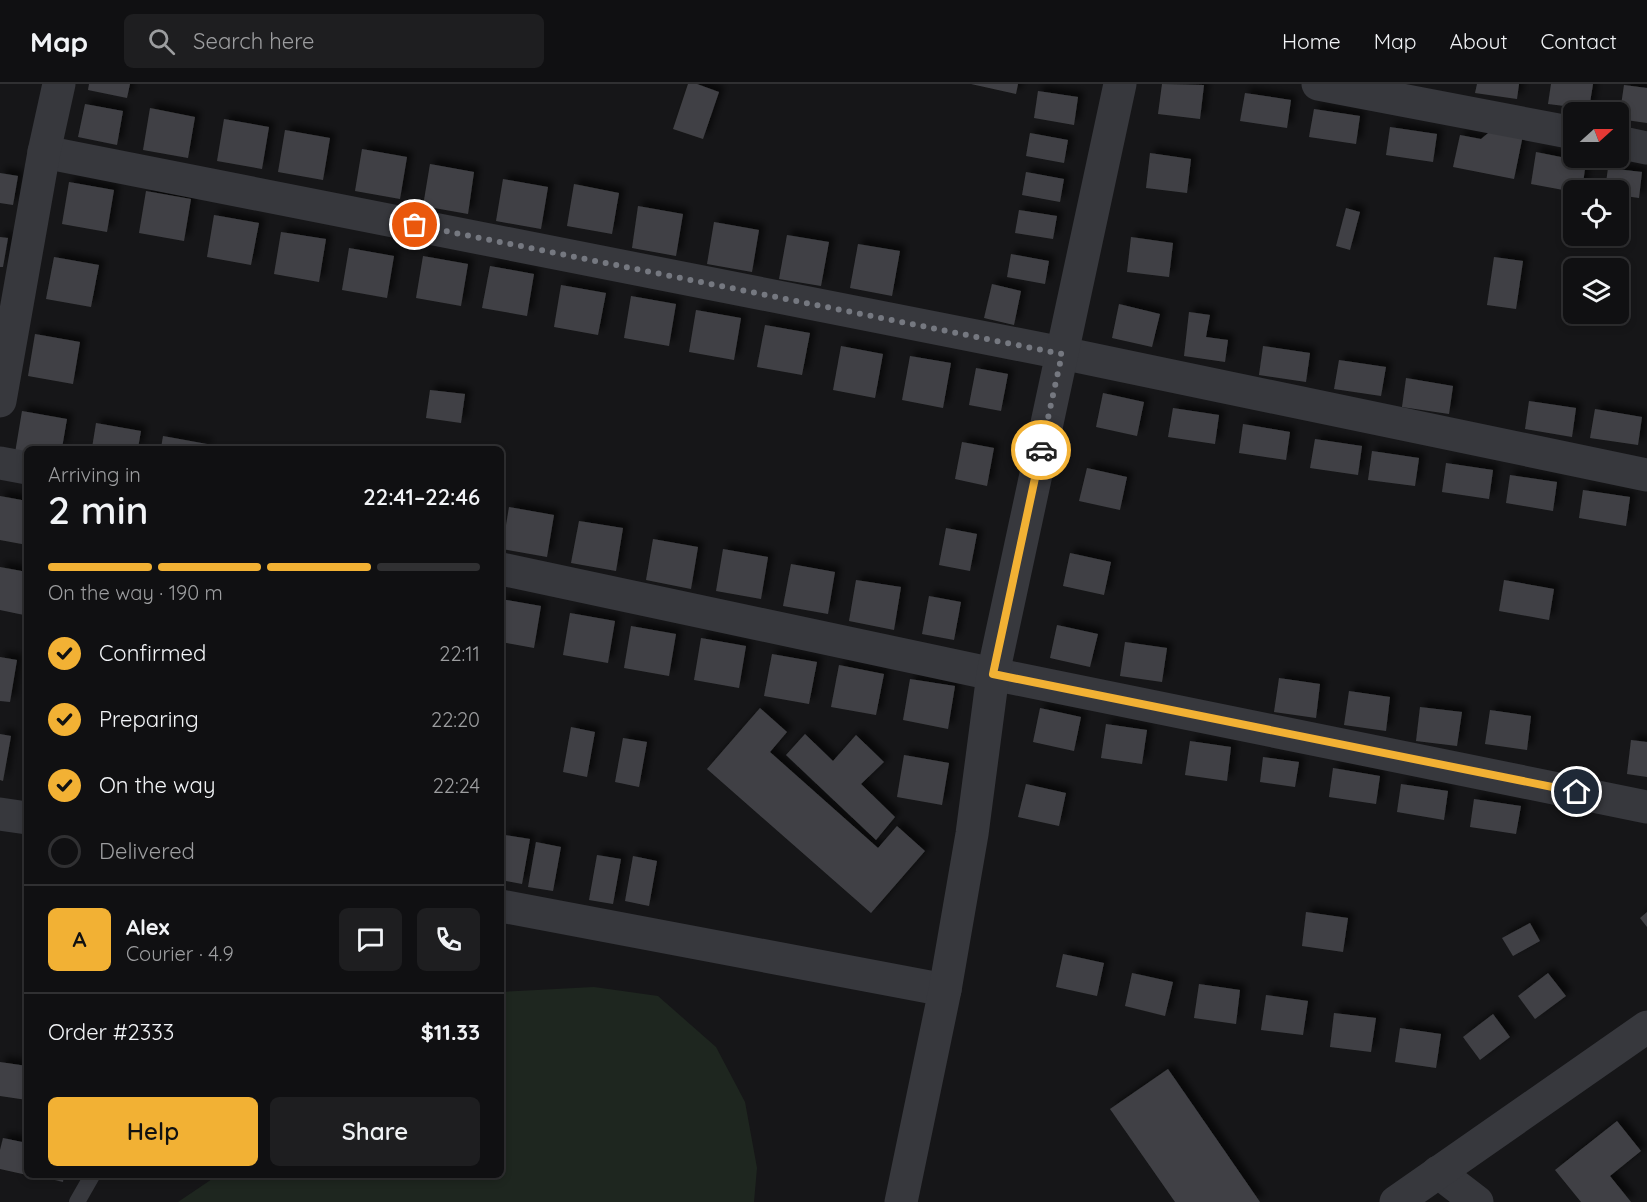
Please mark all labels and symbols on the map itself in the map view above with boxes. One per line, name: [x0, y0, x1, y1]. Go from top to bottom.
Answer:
north arrow: [1563, 102, 1629, 168]
pin: [389, 199, 440, 250]
courier: [1011, 420, 1071, 480]
pin: [1551, 766, 1602, 817]

